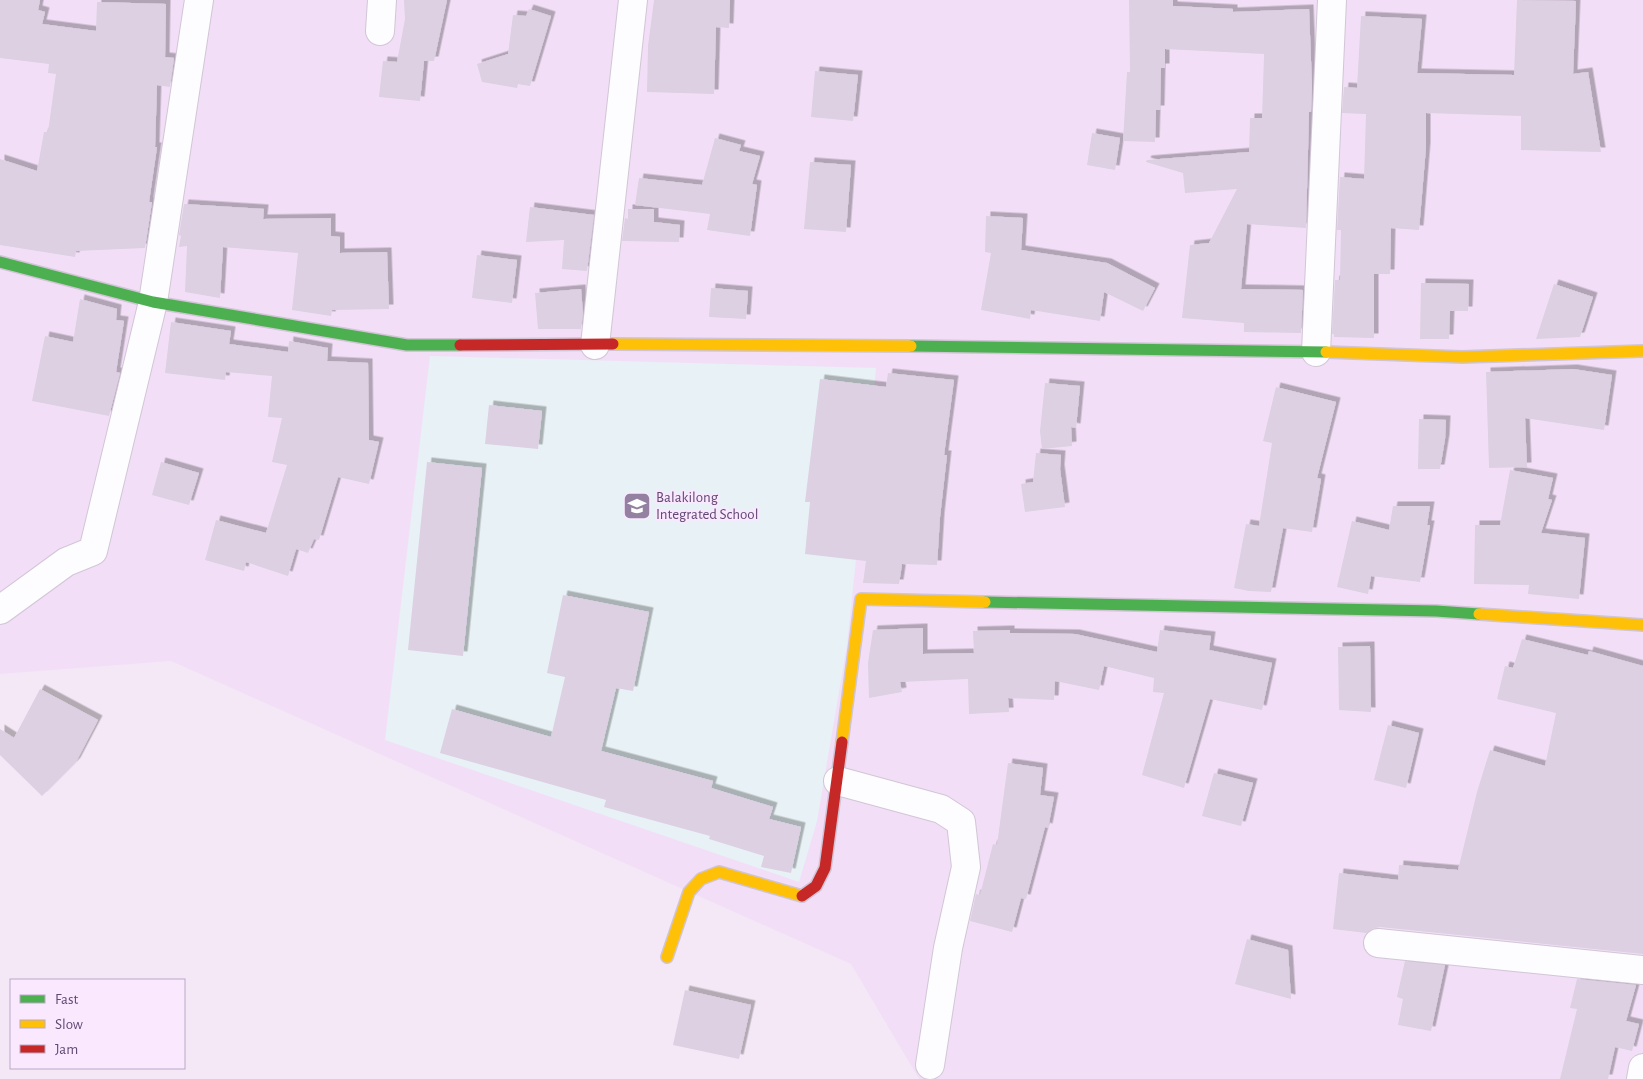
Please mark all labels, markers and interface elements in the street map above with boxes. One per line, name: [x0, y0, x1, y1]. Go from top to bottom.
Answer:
place label: Balakilong Integrated School: [656, 490, 758, 522]
school or university icon: Balakilong Integrated School: [622, 491, 652, 521]
legend: [10, 979, 185, 1069]
text: Fast: [55, 992, 79, 1007]
text: Slow: [55, 1017, 83, 1032]
text: Jam: [55, 1042, 78, 1057]

